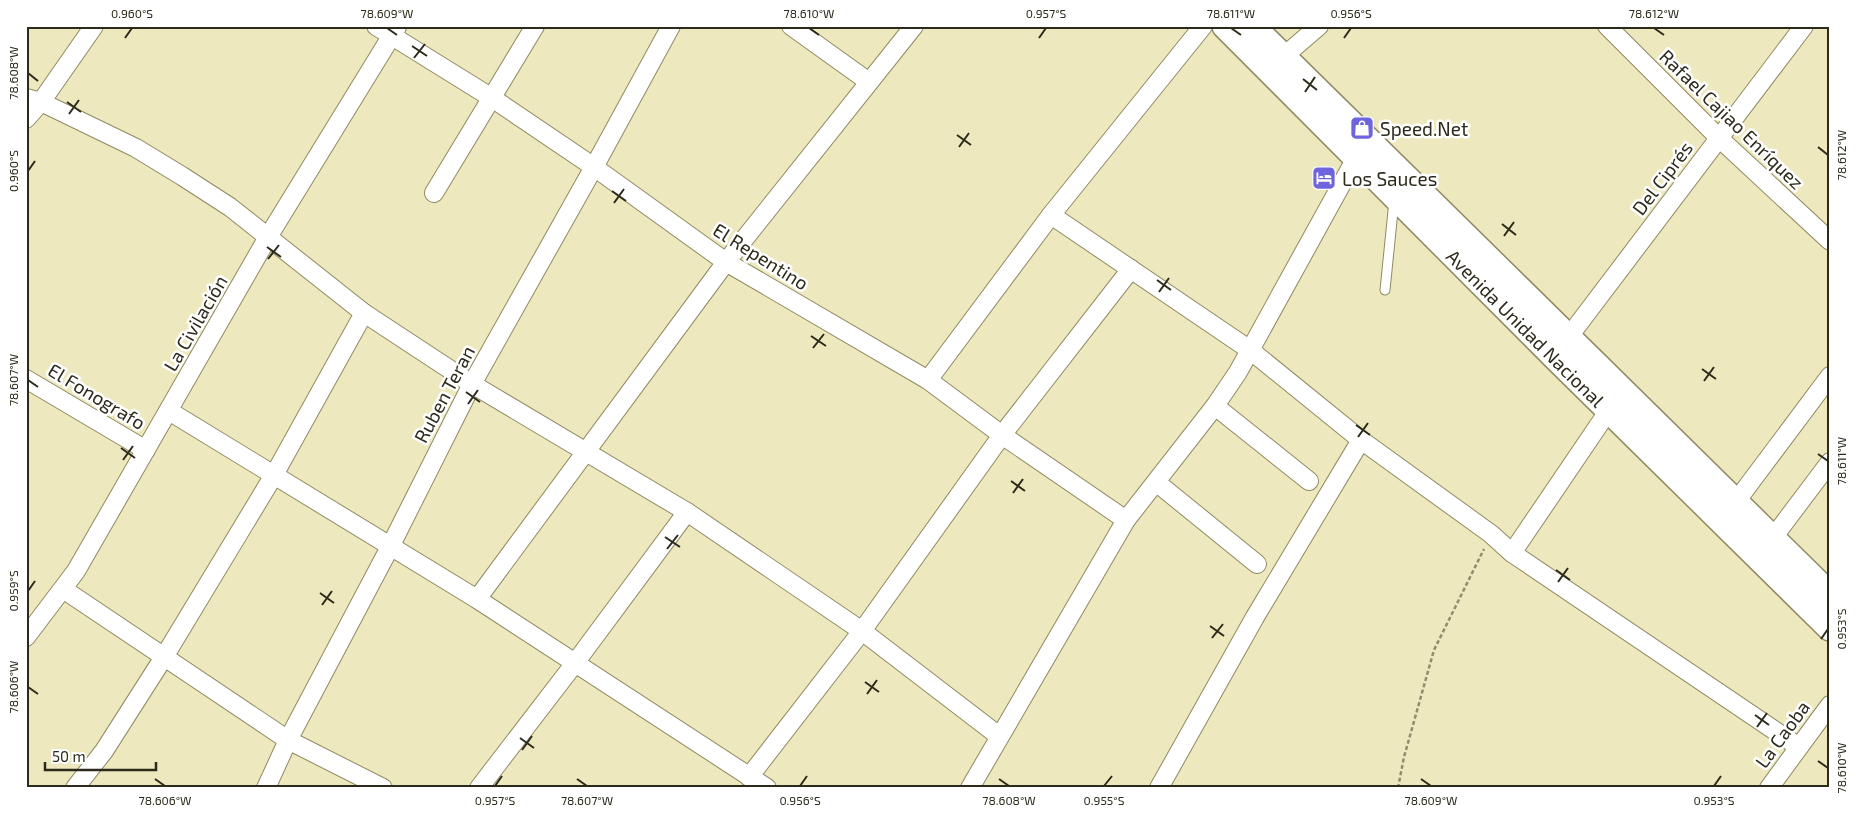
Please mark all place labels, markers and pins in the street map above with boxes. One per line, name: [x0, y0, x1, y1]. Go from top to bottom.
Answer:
shop icon: Speed.Net: [1349, 115, 1375, 141]
place label: Speed.Net: [1380, 117, 1468, 140]
hotel icon: Los Sauces: [1311, 165, 1337, 191]
place label: Los Sauces: [1342, 167, 1437, 190]

